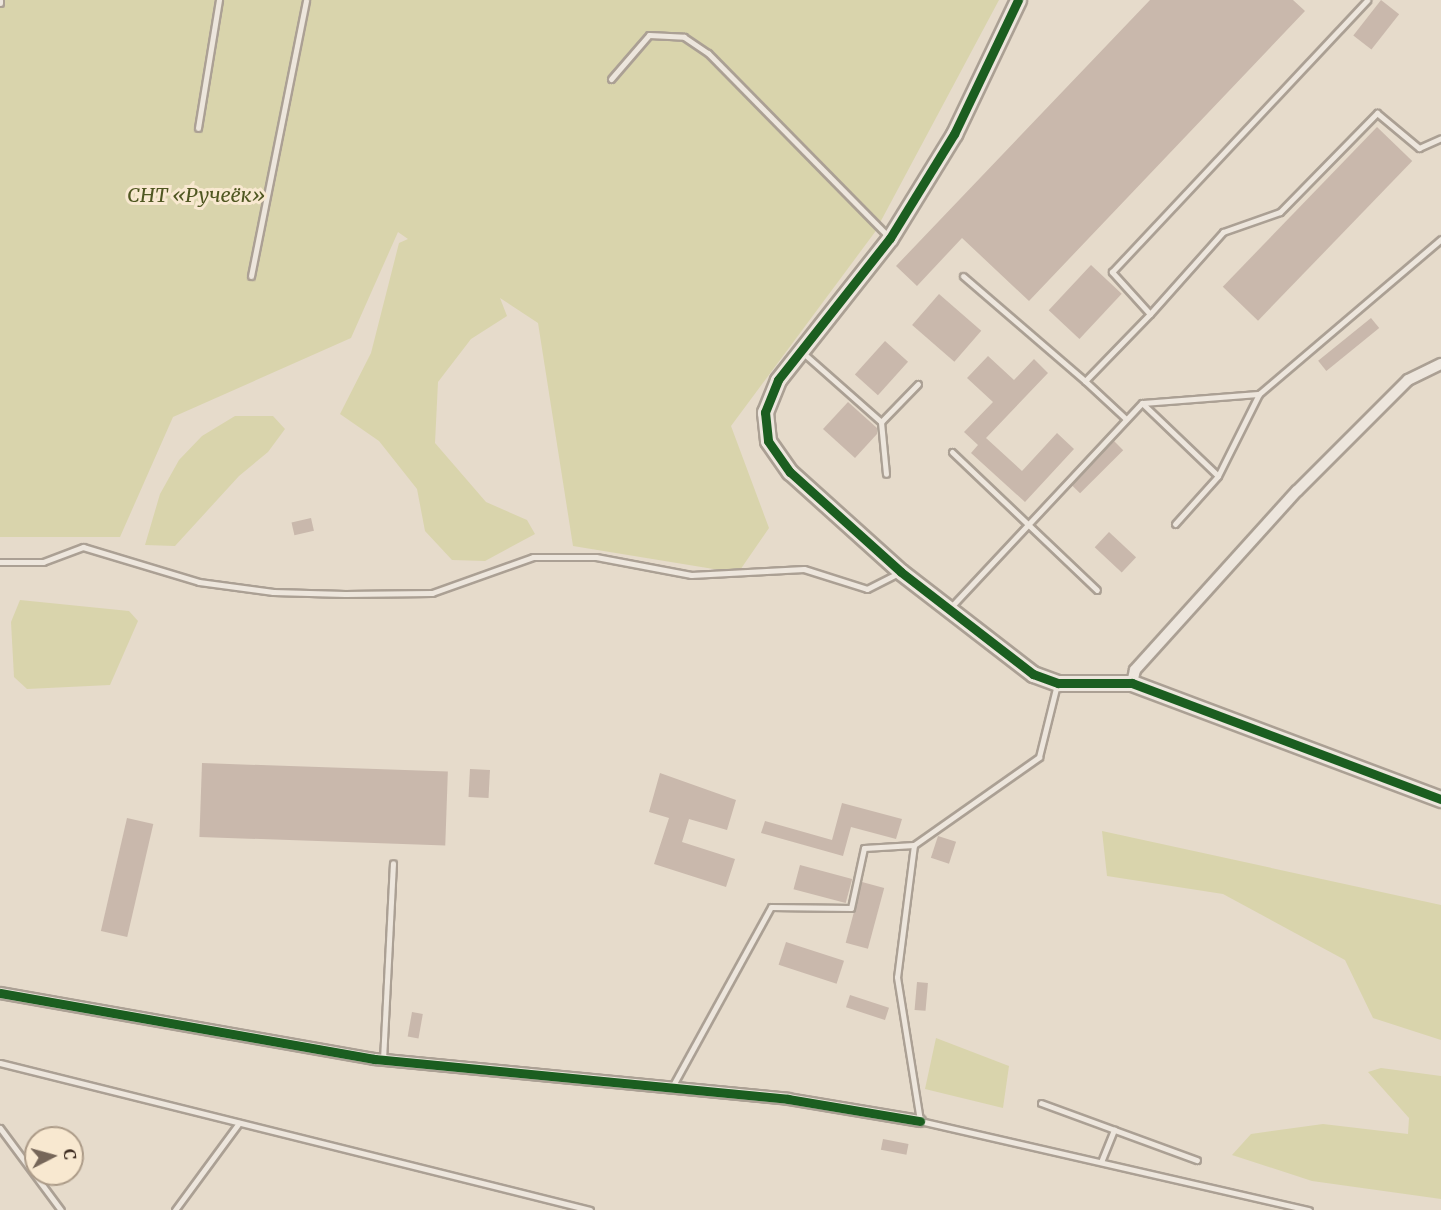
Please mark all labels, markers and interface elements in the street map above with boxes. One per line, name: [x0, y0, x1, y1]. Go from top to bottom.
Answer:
park label: СНТ «Ручеёк»: [127, 182, 265, 206]
north arrow: [24, 1126, 84, 1186]
text: С: [59, 1148, 80, 1161]

